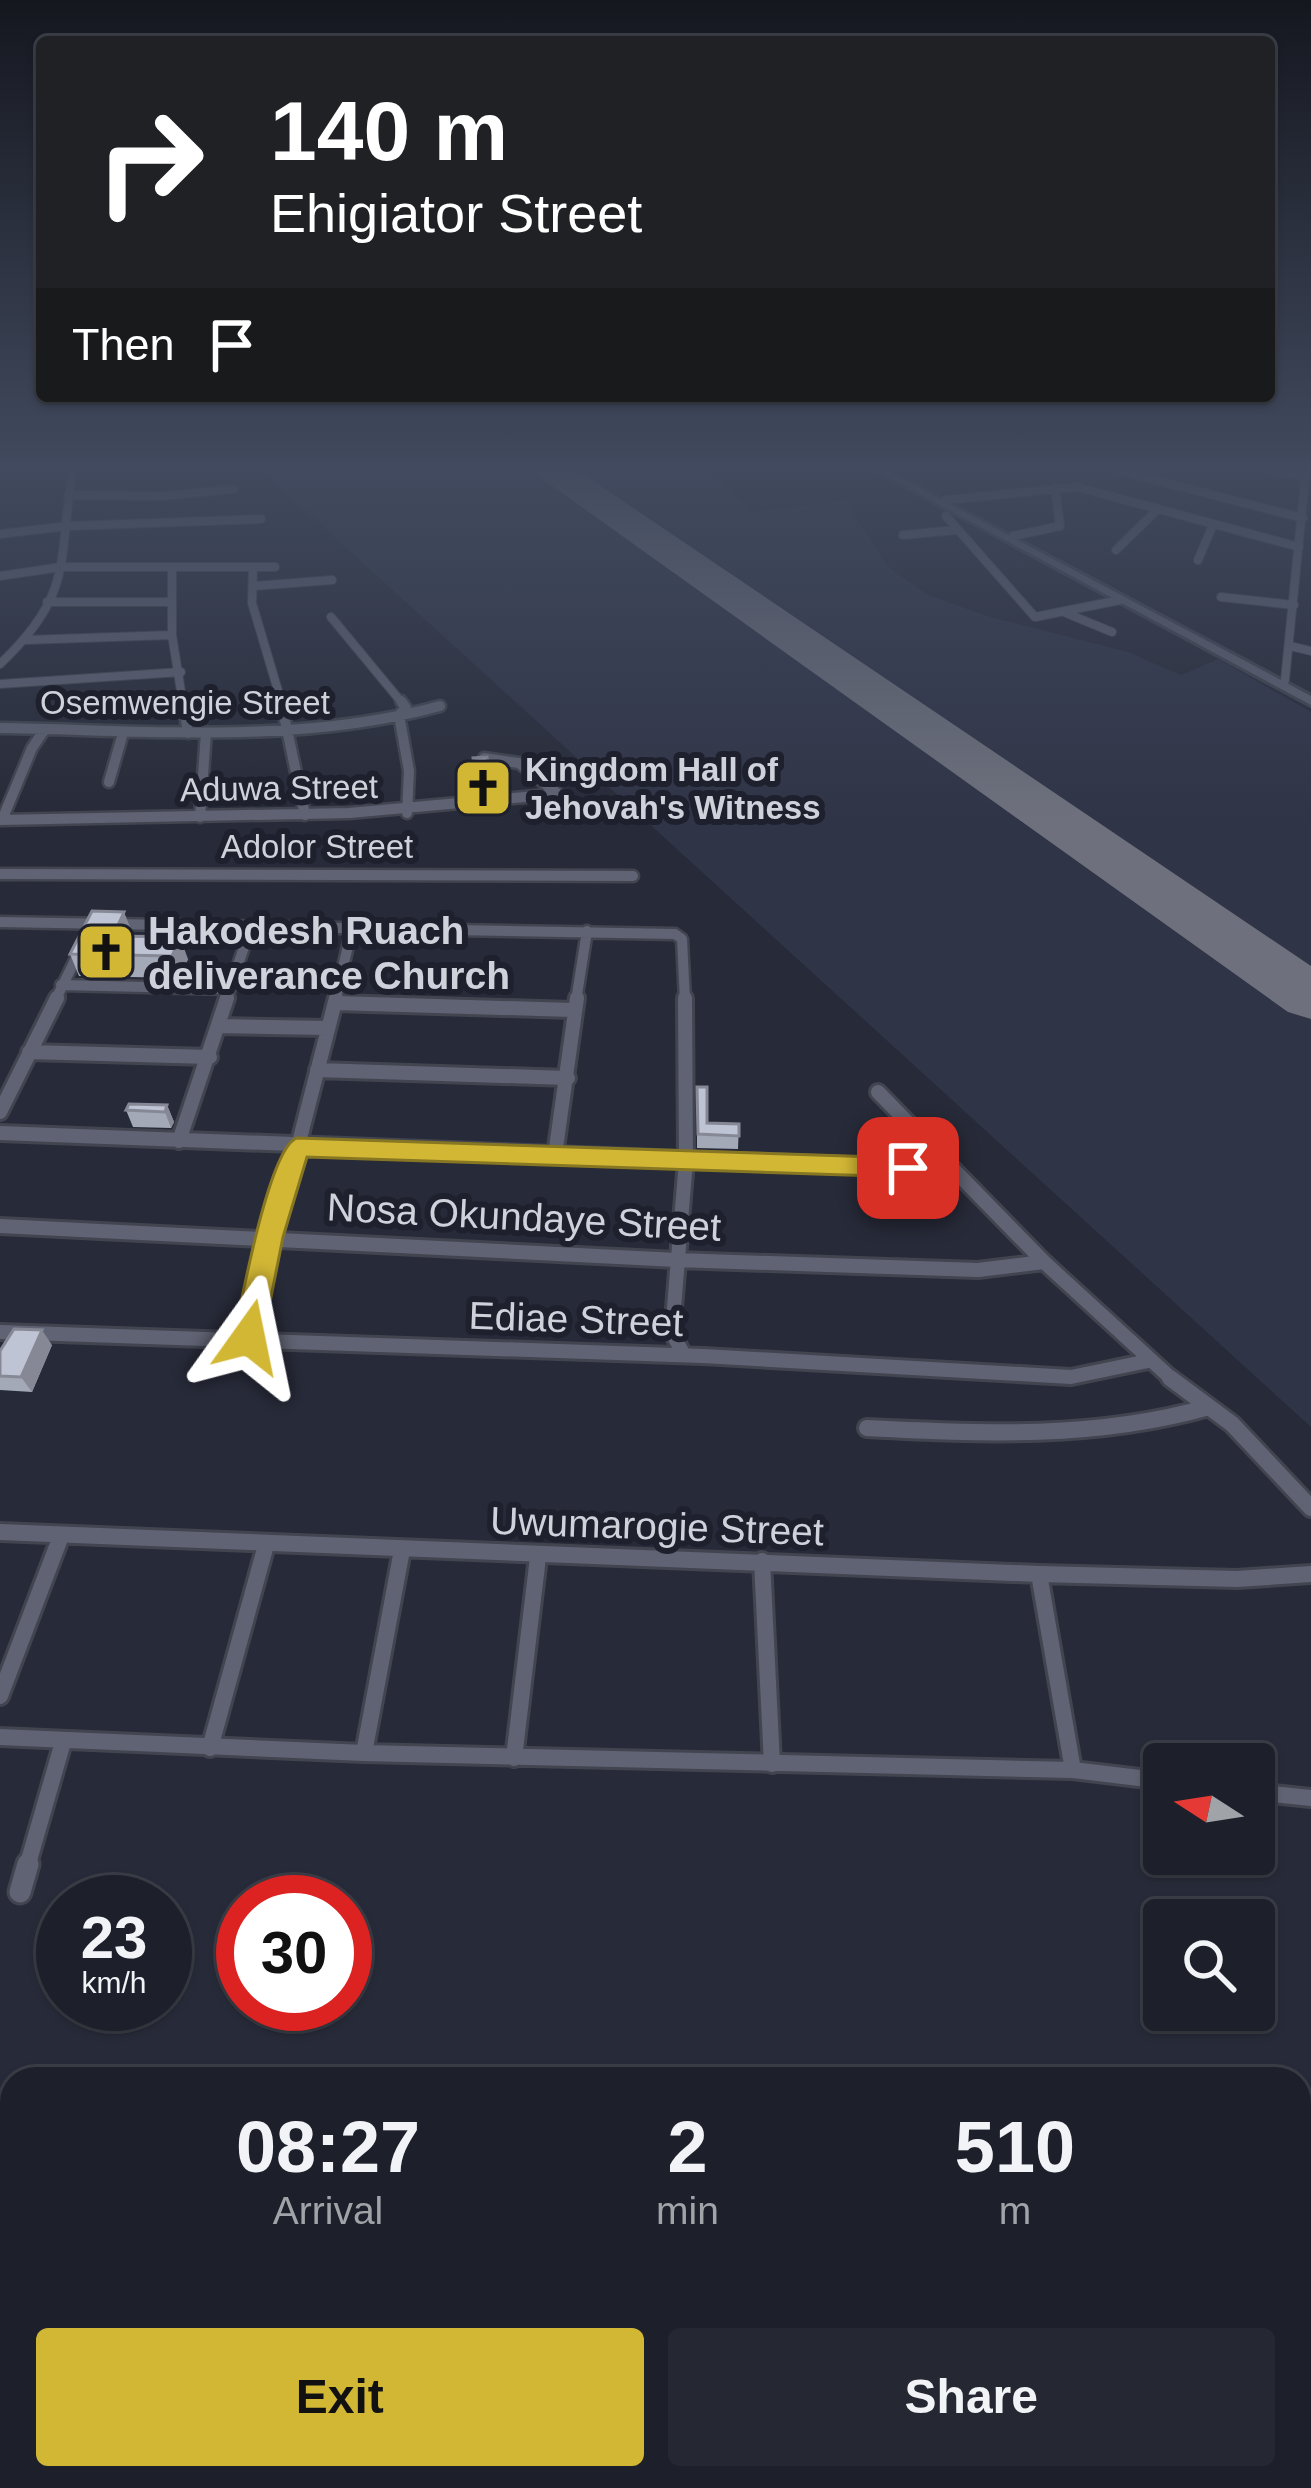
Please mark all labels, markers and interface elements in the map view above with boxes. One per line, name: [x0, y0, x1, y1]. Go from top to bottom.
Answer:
icon: right: [72, 84, 228, 240]
text: 140 m: [270, 84, 508, 178]
text: Ehigiator Street: [270, 183, 642, 243]
icon: arrive: [199, 312, 265, 378]
text: Then: [72, 319, 175, 370]
street label: Osemwengie Street: [40, 684, 330, 721]
place label: Kingdom Hall of Jehovah's Witness: [525, 751, 821, 826]
church icon: Kingdom Hall of Jehovah's Witness: [452, 757, 514, 819]
street label: Aduwa Street: [180, 768, 378, 808]
street label: Adolor Street: [221, 828, 413, 865]
place label: Hakodesh Ruach deliverance Church: [148, 909, 510, 997]
church icon: Hakodesh Ruach deliverance Church: [75, 921, 137, 983]
pin: [857, 1117, 959, 1219]
icon: arrive: [875, 1135, 941, 1201]
street label: Nosa Okundaye Street: [326, 1185, 722, 1249]
position arrow: [186, 1274, 312, 1400]
street label: Ediae Street: [468, 1294, 684, 1344]
street label: Uwumarogie Street: [489, 1499, 825, 1553]
north arrow: [1143, 1743, 1275, 1875]
map controls: [1143, 1743, 1275, 2031]
speed limit sign: 30: [216, 1875, 372, 2031]
button: search: [1143, 1899, 1275, 2031]
text: 23: [81, 1904, 147, 1971]
text: km/h: [81, 1966, 147, 1999]
text: 08:27: [236, 2107, 420, 2187]
text: 2: [667, 2107, 708, 2187]
text: 510: [955, 2107, 1075, 2187]
text: Arrival: [273, 2189, 383, 2232]
text: min: [656, 2189, 719, 2232]
text: m: [999, 2189, 1031, 2232]
button: Exit: [36, 2328, 644, 2466]
button: Share: [668, 2328, 1275, 2466]

